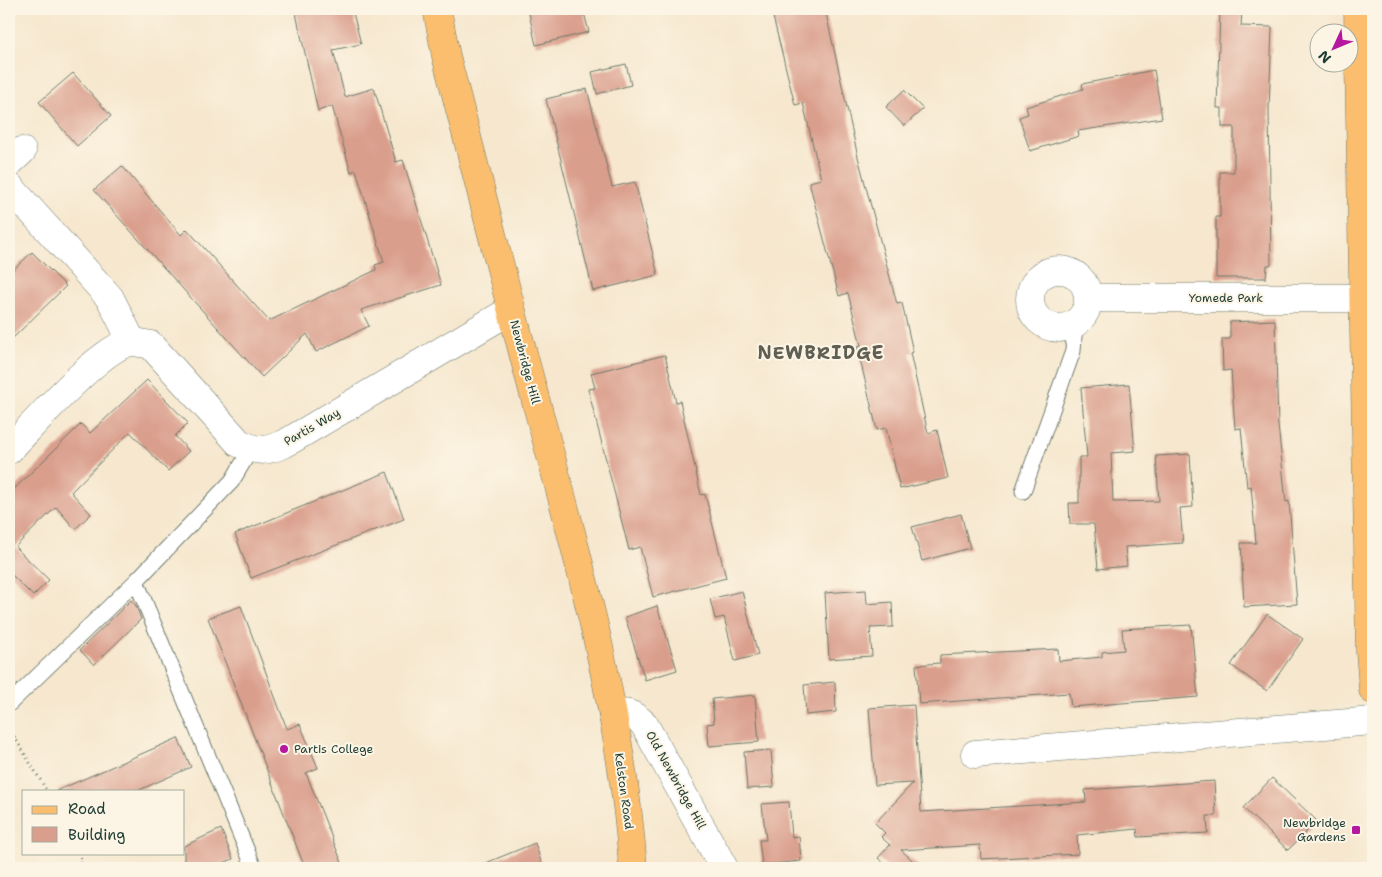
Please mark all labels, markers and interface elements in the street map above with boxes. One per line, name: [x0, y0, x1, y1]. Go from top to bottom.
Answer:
north arrow: [1310, 22, 1360, 72]
text: N: [1314, 47, 1335, 67]
street label: Yomede Park: [1189, 290, 1263, 306]
street label: Newbridge Hill: [506, 318, 544, 406]
district label: NEWBRIDGE: [758, 341, 884, 365]
street label: Partis Way: [281, 404, 343, 450]
street label: Old Newbridge Hill: [642, 728, 710, 832]
place label: Partis College: [294, 741, 373, 757]
marker: Partis College: [278, 743, 290, 755]
street label: Kelston Road: [611, 752, 637, 831]
legend: [22, 790, 185, 854]
text: Road: [68, 799, 106, 819]
place label: Newbridge Gardens: [1283, 815, 1346, 845]
marker: Newbridge Gardens: [1350, 824, 1362, 836]
text: Building: [68, 825, 125, 845]

